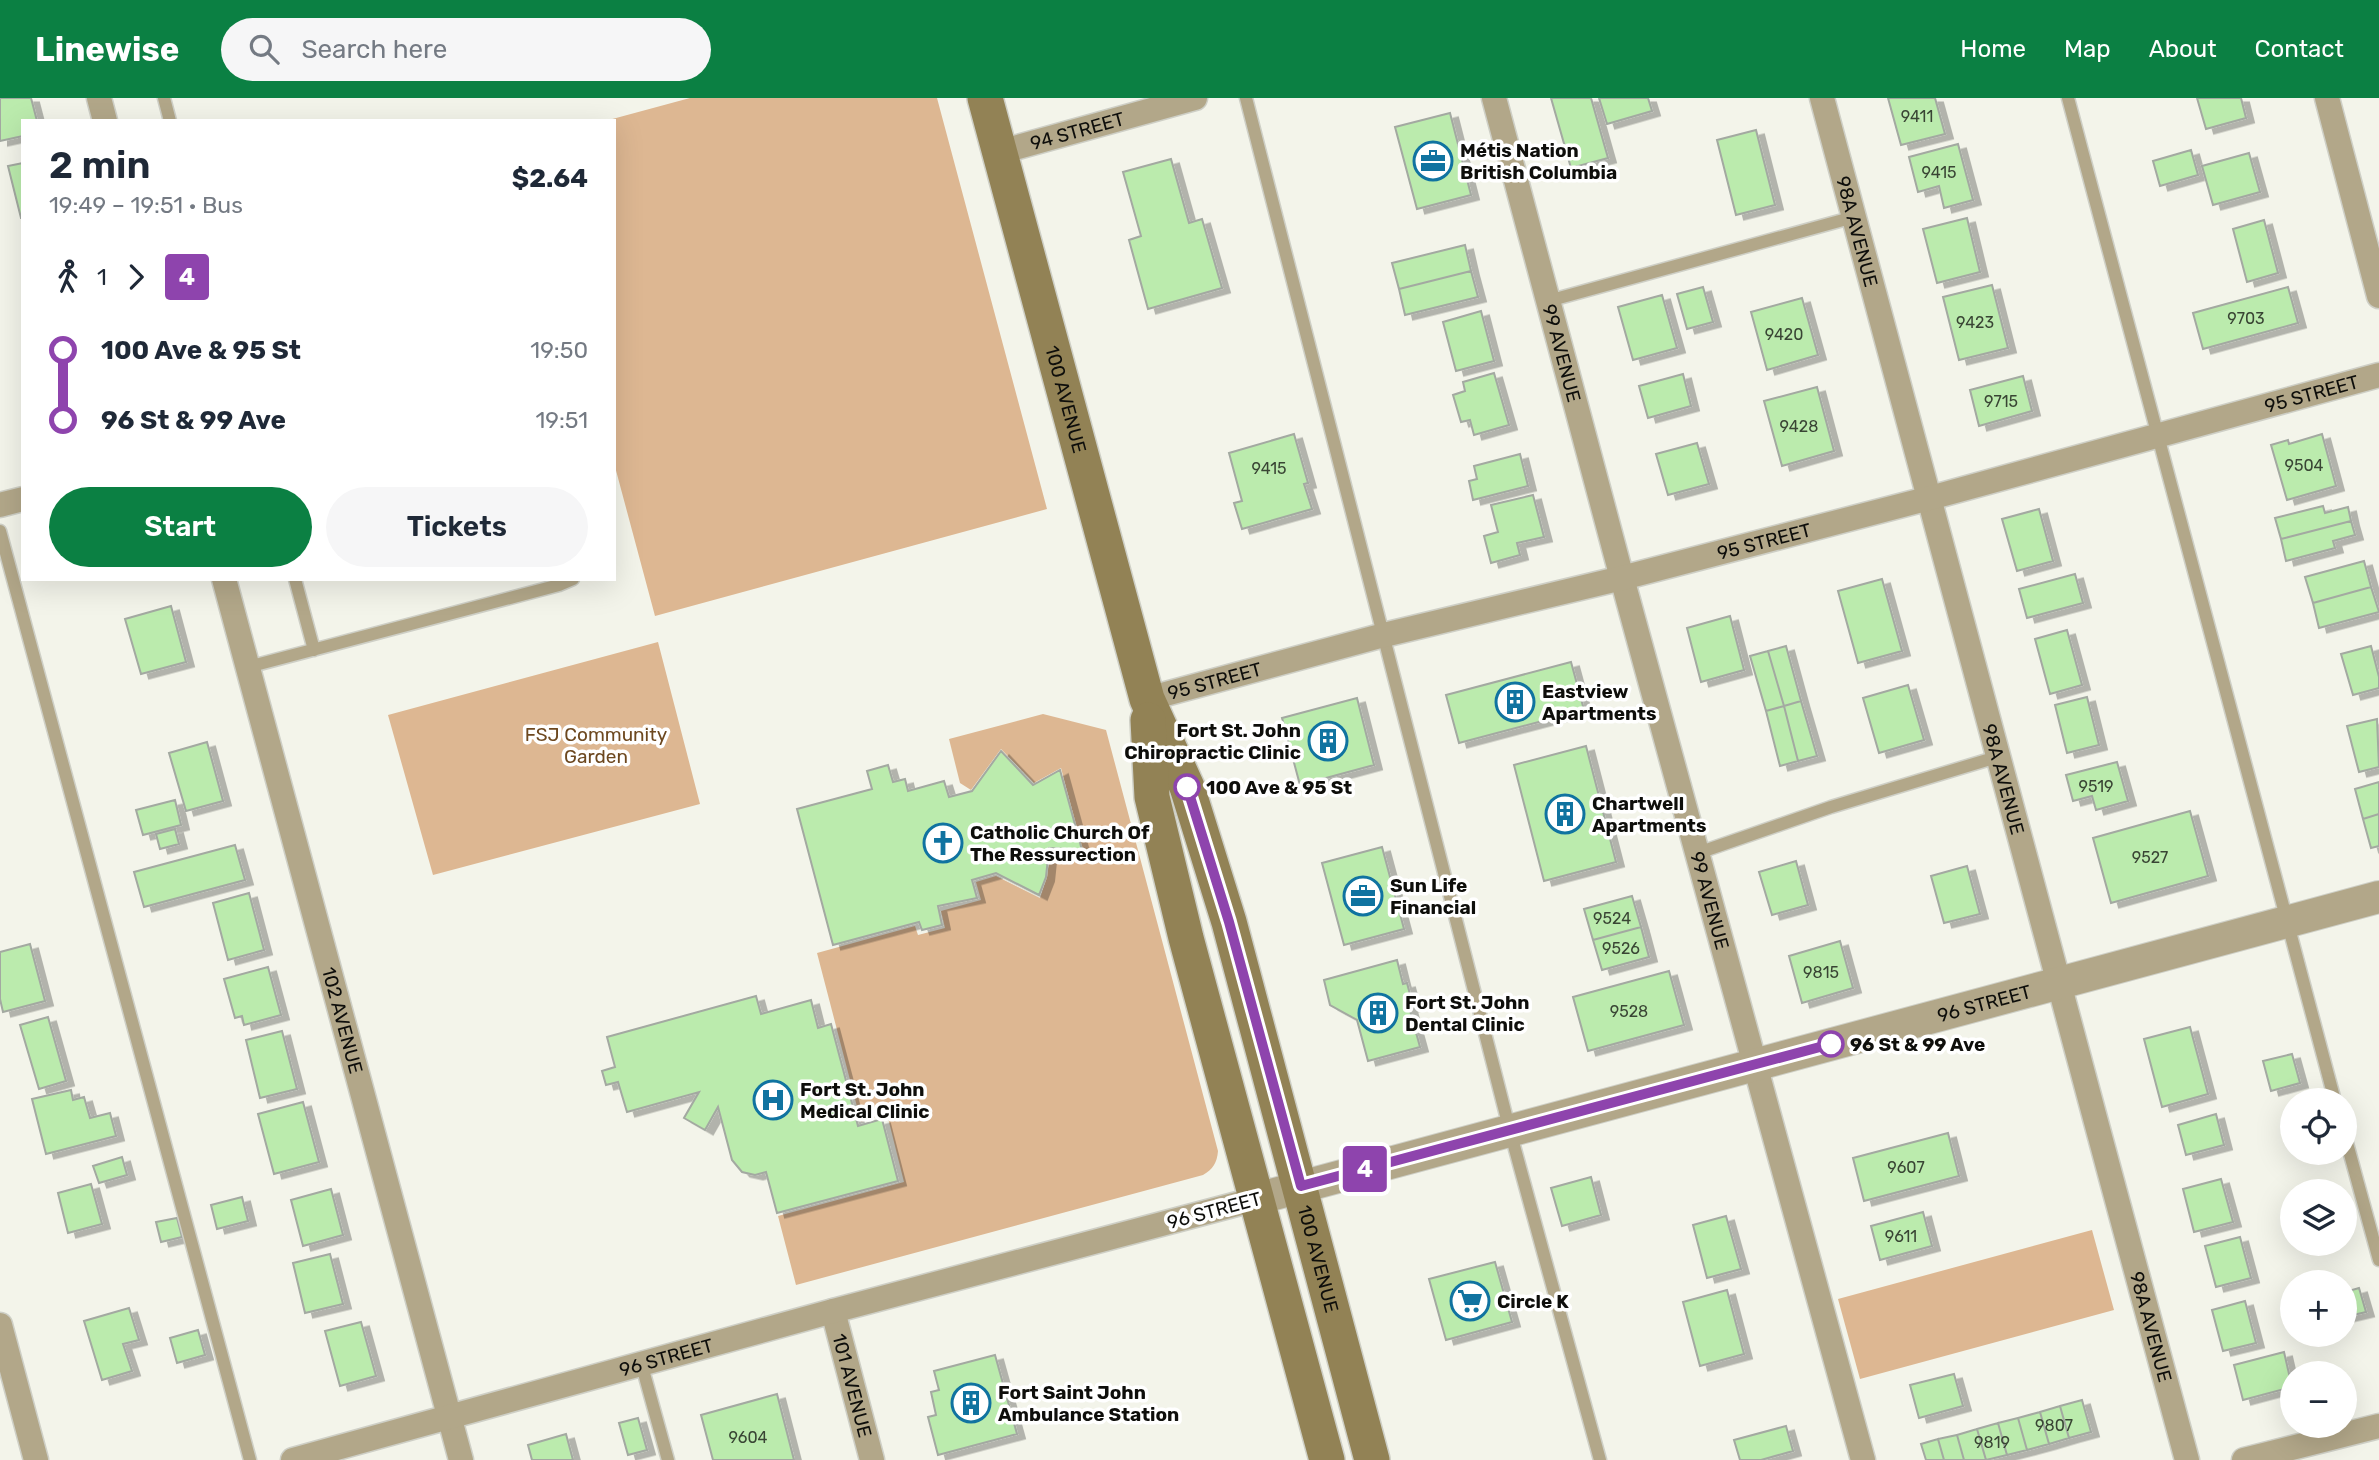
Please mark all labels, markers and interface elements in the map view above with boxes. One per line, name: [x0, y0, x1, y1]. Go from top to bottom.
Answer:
search box: [221, 18, 711, 81]
text: Linewise: [35, 30, 179, 69]
icon: search: [245, 30, 283, 68]
text: Search here: [301, 34, 447, 65]
text: Home: [1960, 35, 2026, 63]
text: Map: [2064, 35, 2111, 63]
text: About: [2149, 35, 2217, 63]
text: Contact: [2255, 35, 2344, 63]
street label: 94 STREET: [1028, 107, 1127, 155]
house number: 9411: [1901, 107, 1933, 126]
place label: Métis Nation British Columbia: [1460, 139, 1617, 184]
office icon: Métis Nation British Columbia: [1412, 140, 1454, 182]
text: 2 min: [49, 142, 151, 188]
text: $2.64: [512, 163, 588, 194]
house number: 9415: [1921, 163, 1957, 182]
street label: 98A AVENUE: [1831, 174, 1883, 289]
text: 19:49 – 19:51 · Bus: [49, 191, 243, 219]
icon: walk: [49, 258, 87, 296]
icon: forward: [117, 258, 155, 296]
text: 1: [97, 263, 107, 291]
text: 4: [179, 263, 195, 291]
street label: 99 AVENUE: [1537, 302, 1586, 405]
house number: 9703: [2227, 309, 2265, 328]
house number: 9423: [1956, 313, 1994, 332]
house number: 9420: [1765, 325, 1803, 344]
text: 100 Ave & 95 St: [101, 335, 301, 366]
text: 19:50: [530, 336, 588, 364]
street label: 100 AVENUE: [1040, 343, 1091, 456]
street label: 95 STREET: [2262, 370, 2361, 418]
house number: 9715: [1984, 392, 2018, 411]
text: 96 St & 99 Ave: [101, 405, 286, 436]
text: 19:51: [535, 406, 588, 434]
house number: 9428: [1780, 417, 1818, 436]
house number: 9504: [2284, 456, 2324, 475]
house number: 9415: [1251, 459, 1287, 478]
button: Start: [49, 487, 312, 567]
button: Tickets: [326, 487, 588, 567]
street label: 95 STREET: [1715, 518, 1814, 565]
street label: 95 STREET: [1165, 658, 1264, 705]
place label: Eastview Apartments: [1542, 680, 1657, 725]
building icon: Eastview Apartments: [1494, 681, 1536, 723]
place label: Fort St. John Chiropractic Clinic: [1124, 719, 1301, 764]
building icon: Fort St. John Chiropractic Clinic: [1307, 720, 1349, 762]
street label: 98A AVENUE: [1977, 721, 2029, 837]
park label: FSJ Community Garden: [525, 723, 667, 768]
marker: 100 Ave & 95 St: [1174, 774, 1200, 800]
place label: 100 Ave & 95 St: [1206, 776, 1352, 799]
house number: 9519: [2078, 777, 2114, 796]
place label: Chartwell Apartments: [1592, 792, 1707, 837]
building icon: Chartwell Apartments: [1544, 793, 1586, 835]
place label: Catholic Church Of The Ressurection: [970, 821, 1150, 866]
church icon: Catholic Church Of The Ressurection: [922, 822, 964, 864]
house number: 9527: [2132, 848, 2168, 867]
street label: 99 AVENUE: [1685, 849, 1734, 952]
place label: Sun Life Financial: [1390, 874, 1476, 919]
office icon: Sun Life Financial: [1342, 875, 1384, 917]
house number: 9524: [1593, 909, 1631, 928]
house number: 9526: [1602, 939, 1640, 958]
house number: 9815: [1803, 963, 1839, 982]
street label: 102 AVENUE: [317, 965, 368, 1076]
street label: 96 STREET: [1935, 980, 2034, 1027]
place label: Fort St. John Dental Clinic: [1405, 991, 1530, 1036]
building icon: Fort St. John Dental Clinic: [1357, 992, 1399, 1034]
house number: 9528: [1610, 1002, 1648, 1021]
marker: 96 St & 99 Ave: [1818, 1031, 1844, 1057]
place label: 96 St & 99 Ave: [1850, 1033, 1985, 1056]
place label: Fort St. John Medical Clinic: [800, 1078, 929, 1123]
hospital icon: Fort St. John Medical Clinic: [752, 1079, 794, 1121]
map controls: [2280, 1088, 2357, 1438]
button: locate: [2280, 1088, 2357, 1165]
line badge: 4: [1342, 1146, 1388, 1192]
text: 4: [1357, 1155, 1373, 1183]
house number: 9607: [1887, 1158, 1925, 1177]
button: layers: [2280, 1179, 2357, 1256]
street label: 96 STREET: [1165, 1187, 1264, 1234]
street label: 100 AVENUE: [1293, 1203, 1343, 1315]
house number: 9611: [1885, 1227, 1917, 1246]
street label: 98A AVENUE: [2125, 1269, 2177, 1385]
button: +: [2280, 1270, 2357, 1347]
supermarket icon: Circle K: [1449, 1280, 1491, 1322]
place label: Circle K: [1497, 1290, 1569, 1313]
street label: 101 AVENUE: [827, 1331, 877, 1440]
street label: 96 STREET: [617, 1334, 716, 1381]
button: −: [2280, 1361, 2357, 1438]
place label: Fort Saint John Ambulance Station: [998, 1381, 1179, 1426]
building icon: Fort Saint John Ambulance Station: [950, 1382, 992, 1424]
house number: 9807: [2035, 1416, 2073, 1435]
house number: 9604: [728, 1428, 768, 1447]
house number: 9819: [1974, 1433, 2010, 1452]

